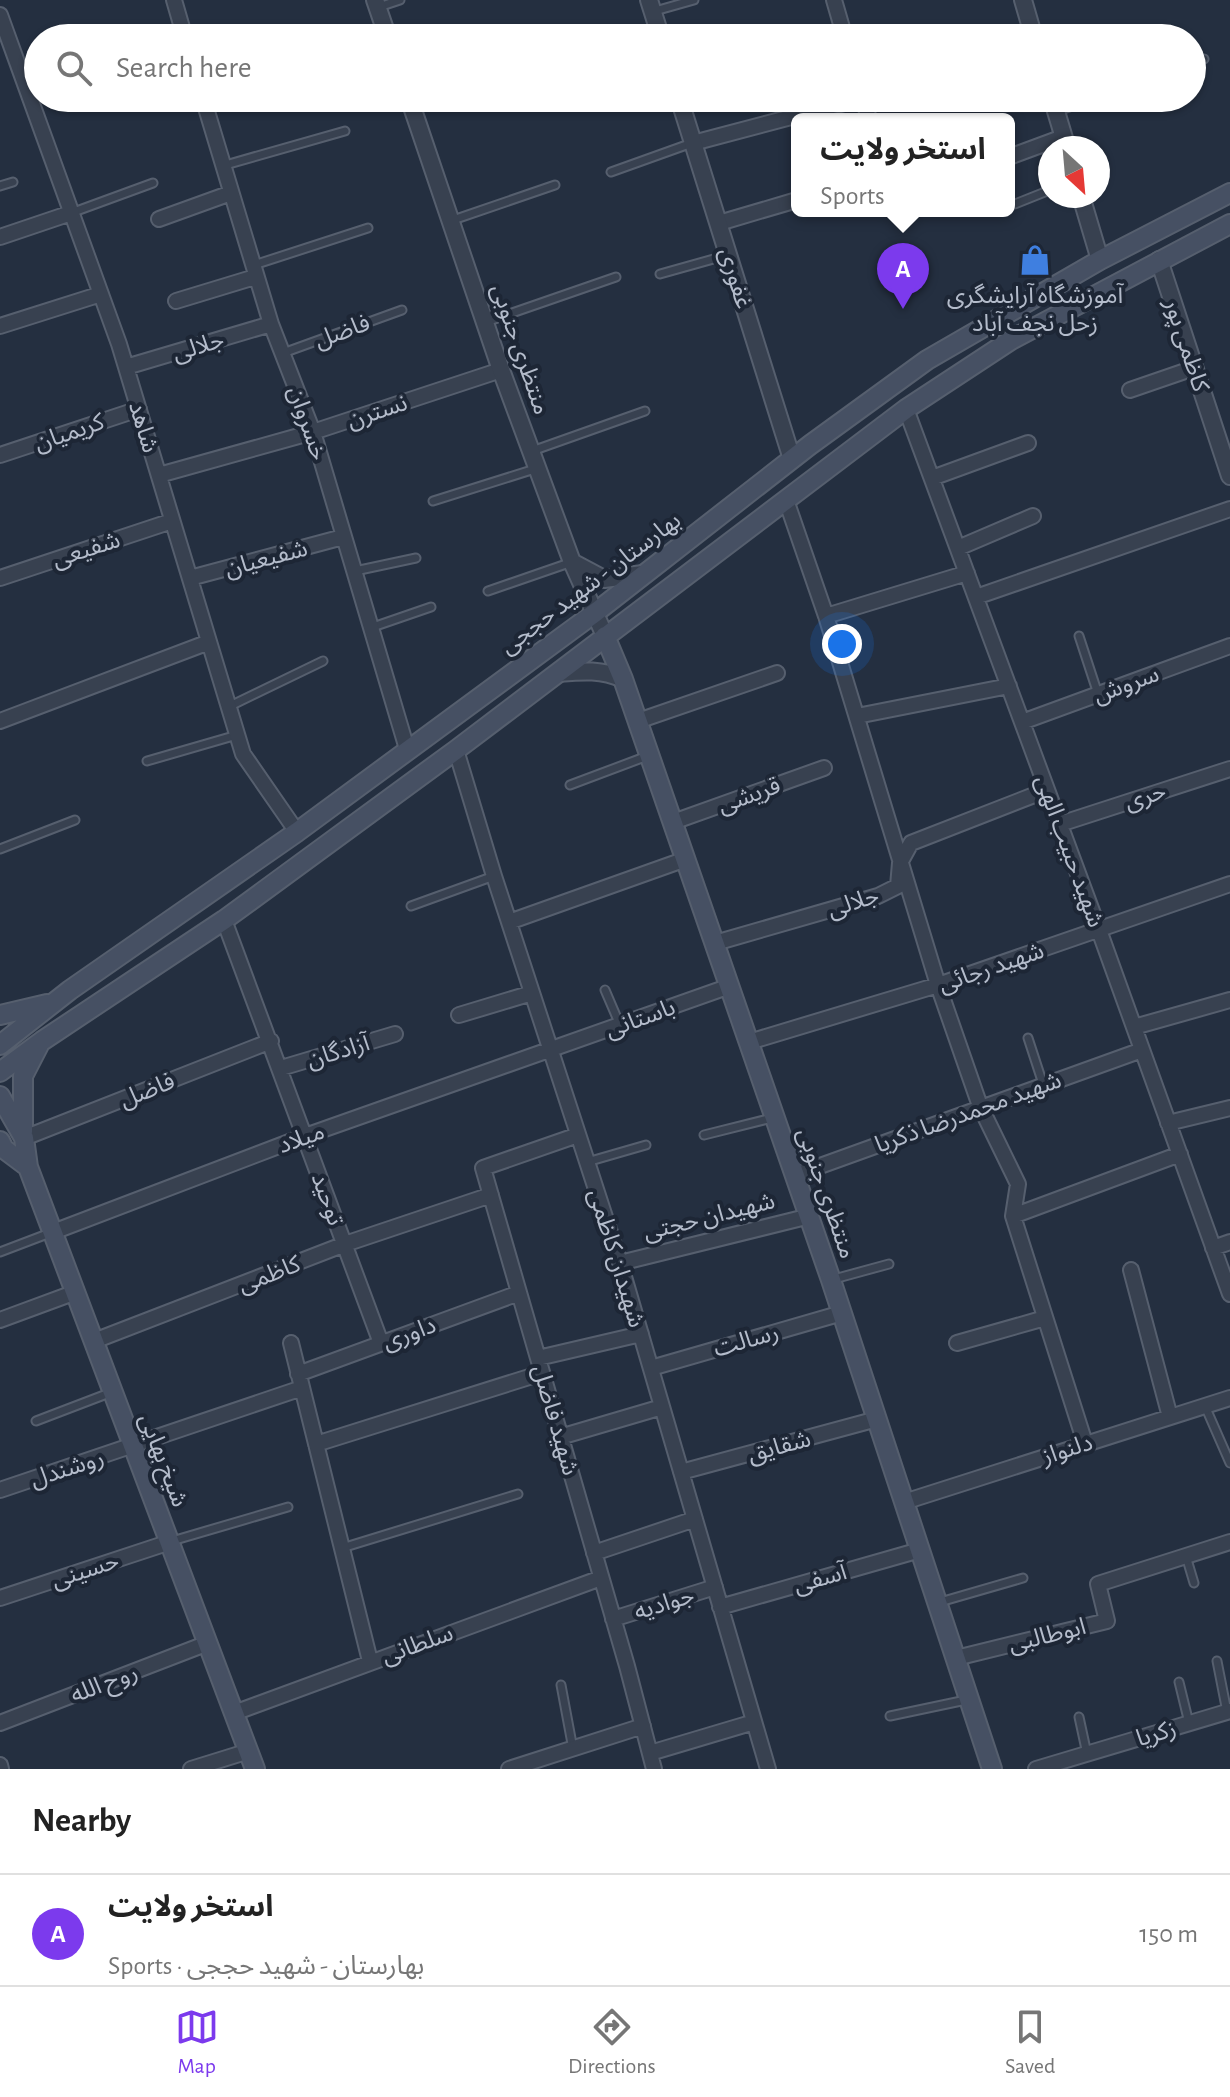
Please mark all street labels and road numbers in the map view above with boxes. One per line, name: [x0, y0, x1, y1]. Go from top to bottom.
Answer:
street label: غفوری: [714, 245, 756, 312]
street label: منتظری جنوبی: [486, 281, 554, 418]
street label: کاظمی پور: [1157, 295, 1213, 396]
street label: فاضل: [312, 311, 373, 353]
street label: جلالی: [170, 328, 227, 366]
street label: خسروان: [282, 383, 331, 464]
street label: نسترن: [344, 391, 411, 434]
street label: شاهد: [124, 399, 162, 456]
street label: کریمیان: [31, 410, 109, 457]
street label: بهارستان - شهید حججی: [496, 508, 686, 660]
street label: شفیعی: [49, 528, 123, 572]
street label: شفیعیان: [222, 536, 310, 582]
street label: سروش: [1090, 662, 1163, 709]
street label: شهید حبیب الهی: [1030, 772, 1108, 931]
street label: قریشی: [715, 774, 784, 819]
street label: حری: [1122, 779, 1169, 816]
street label: جلالی: [825, 883, 882, 922]
street label: شهید رجائی: [936, 939, 1047, 998]
street label: باستانی: [602, 995, 678, 1043]
street label: آزادگان: [303, 1029, 374, 1074]
street label: شهید محمدرضا ذکریا: [872, 1068, 1065, 1159]
street label: فاضل: [116, 1069, 178, 1113]
street label: میلاد: [275, 1120, 328, 1158]
street label: منتظری جنوبی: [792, 1125, 860, 1262]
street label: توحید: [306, 1170, 348, 1229]
street label: شهیدان کاظمی: [583, 1186, 648, 1331]
street label: شهیدان حجتی: [641, 1189, 778, 1246]
street label: کاظمی: [235, 1252, 305, 1298]
street label: داوری: [379, 1313, 440, 1356]
street label: رسالت: [711, 1320, 782, 1363]
street label: شهید فاضل: [528, 1362, 582, 1478]
street label: شیخ بهایی: [131, 1410, 192, 1512]
street label: شقایق: [745, 1427, 814, 1469]
street label: دلنواز: [1038, 1431, 1096, 1471]
street label: روشندل: [27, 1446, 107, 1493]
street label: حسینی: [49, 1549, 122, 1593]
street label: آسفی: [790, 1558, 850, 1598]
street label: جوادیه: [631, 1583, 697, 1625]
street label: ابوطالبی: [1006, 1615, 1089, 1658]
street label: سلطانی: [378, 1621, 456, 1669]
street label: روح الله: [68, 1660, 143, 1711]
street label: زکریا: [1133, 1717, 1180, 1752]

